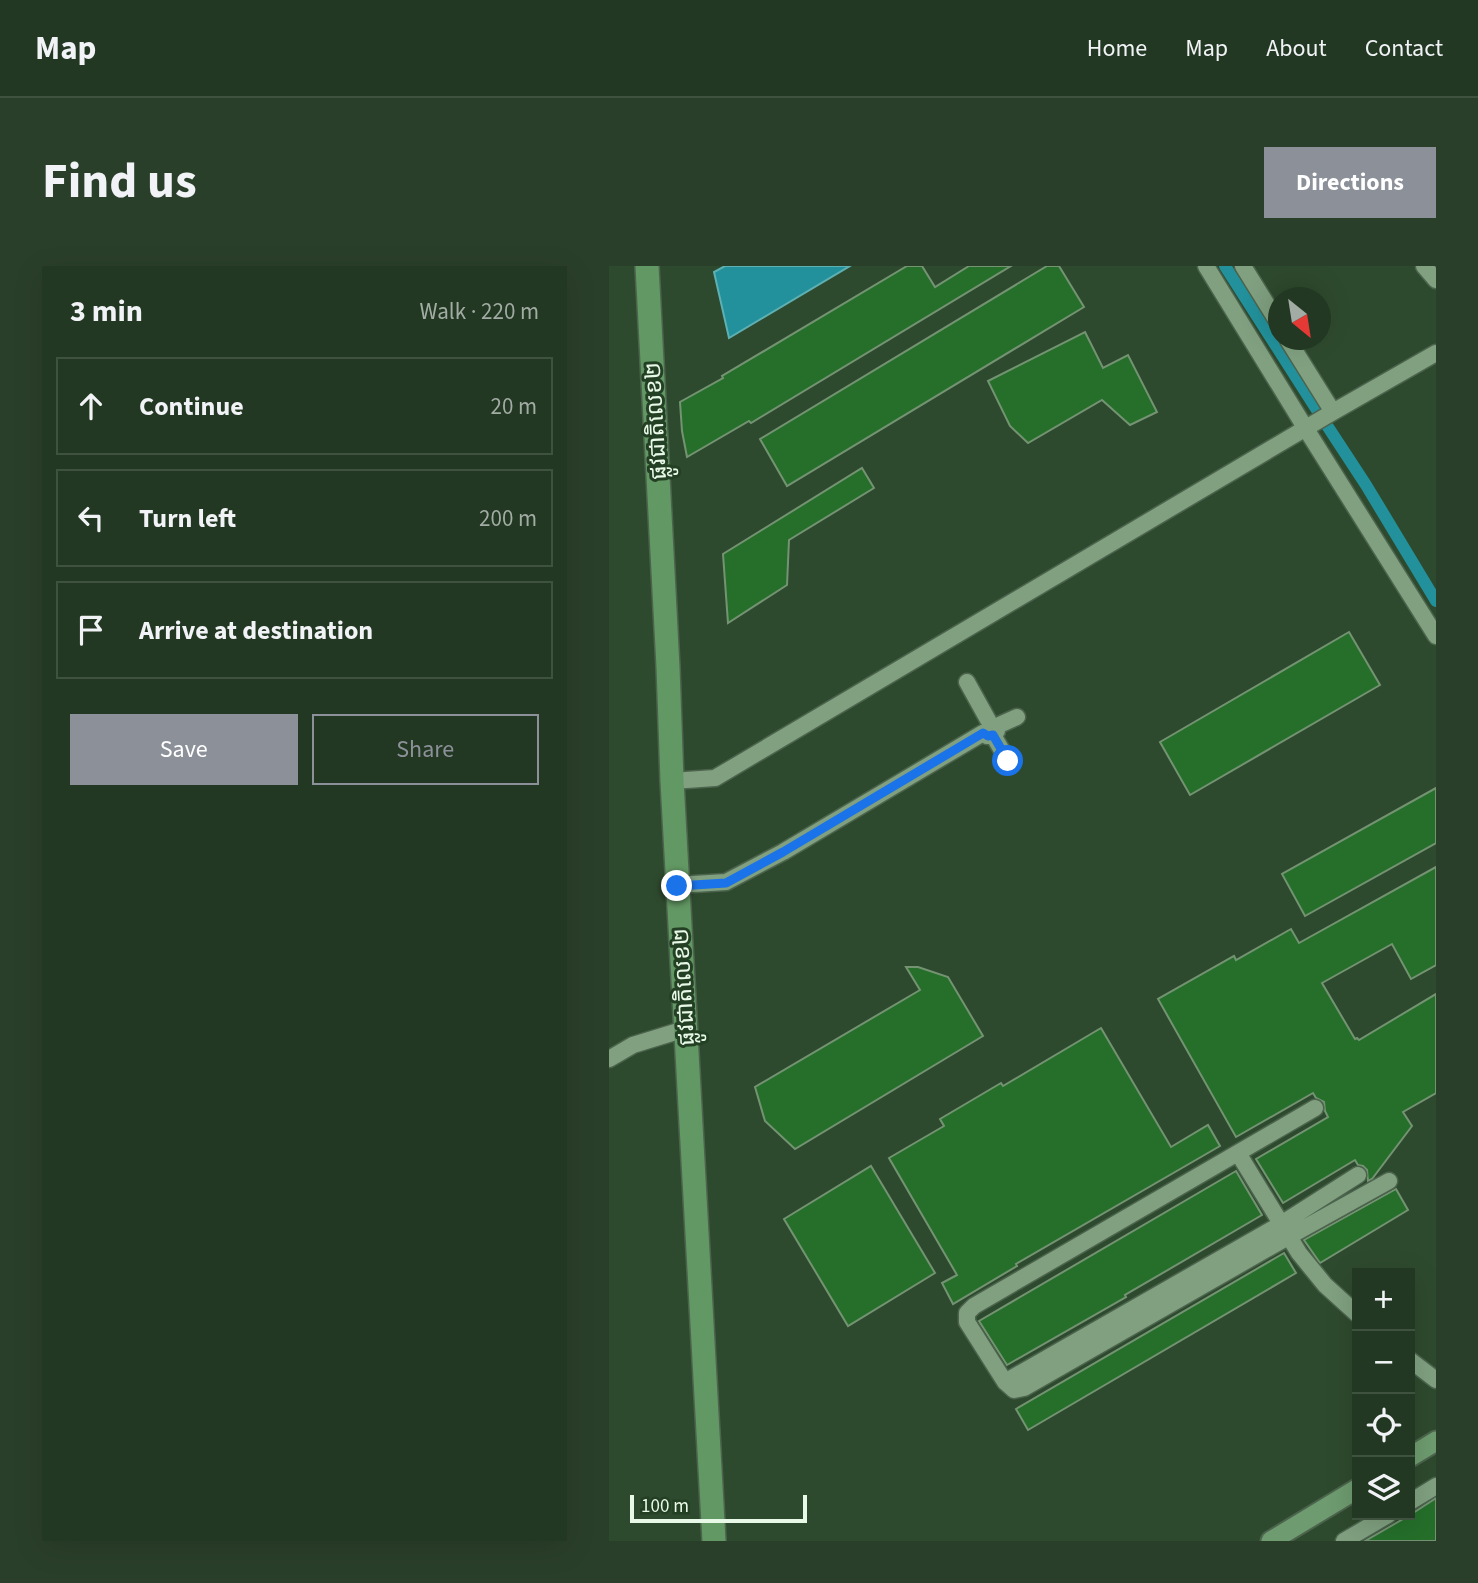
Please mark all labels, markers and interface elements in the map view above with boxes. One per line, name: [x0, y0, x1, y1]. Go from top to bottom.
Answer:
text: Map: [35, 25, 96, 72]
text: Home: [1087, 31, 1147, 66]
text: Map: [1185, 31, 1228, 66]
text: About: [1266, 31, 1327, 66]
text: Contact: [1365, 31, 1443, 66]
text: Find us: [42, 147, 197, 217]
button: Directions: [1264, 147, 1436, 218]
north arrow: [1268, 287, 1331, 350]
text: 3 min: [70, 290, 143, 333]
text: Walk · 220 m: [420, 295, 539, 328]
street label: ផ្លូវជាតិលេខ២: [636, 361, 680, 481]
icon: ahead: [72, 387, 110, 425]
text: Continue: [139, 388, 244, 425]
text: 20 m: [490, 390, 537, 423]
icon: left: [72, 499, 110, 537]
text: Turn left: [139, 500, 236, 537]
text: 200 m: [479, 502, 537, 535]
icon: arrive: [72, 611, 110, 649]
text: Arrive at destination: [139, 612, 373, 649]
button: Save: [70, 714, 298, 785]
button: Share: [312, 714, 539, 785]
route start: [992, 745, 1023, 776]
route end: [661, 870, 692, 901]
street label: ផ្លូវជាតិលេខ២: [664, 927, 708, 1047]
map controls: [1352, 1268, 1415, 1520]
button: +: [1352, 1268, 1415, 1331]
button: −: [1352, 1331, 1415, 1394]
button: locate: [1352, 1394, 1415, 1457]
button: layers: [1352, 1457, 1415, 1520]
scale bar: [630, 1492, 807, 1524]
text: 100 m: [641, 1493, 689, 1520]

